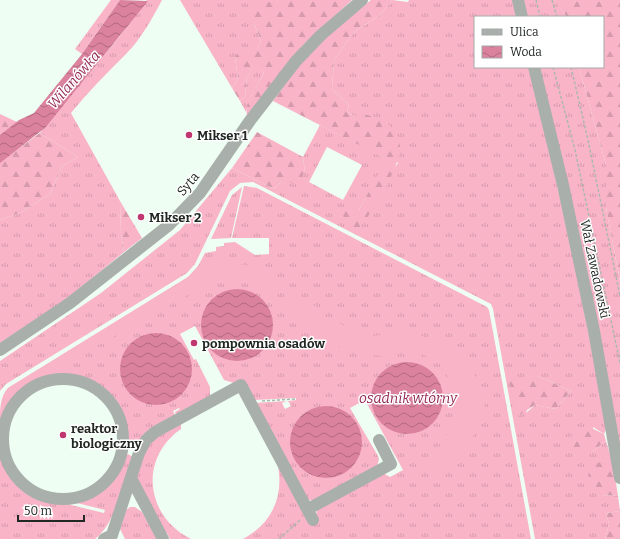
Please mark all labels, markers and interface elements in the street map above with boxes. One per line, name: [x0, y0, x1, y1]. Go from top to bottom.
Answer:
legend: [474, 16, 604, 68]
text: Ulica: [510, 25, 539, 39]
text: Woda: [510, 45, 542, 59]
water label: Wilanówka: [44, 48, 104, 112]
place label: Mikser 1: [197, 128, 248, 143]
marker: Mikser 1: [184, 130, 194, 140]
street label: Syta: [174, 169, 202, 199]
place label: Mikser 2: [149, 210, 201, 225]
marker: Mikser 2: [136, 212, 146, 222]
street label: Wał Zawadowski: [577, 218, 613, 320]
place label: pompownia osadów: [202, 336, 325, 351]
marker: pompownia osadów: [189, 338, 199, 348]
water label: osadnik wtórny: [359, 390, 458, 407]
place label: reaktor biologiczny: [71, 421, 143, 451]
marker: reaktor biologiczny: [58, 430, 68, 440]
scale bar: [18, 497, 84, 523]
text: 50 m: [24, 504, 53, 518]

